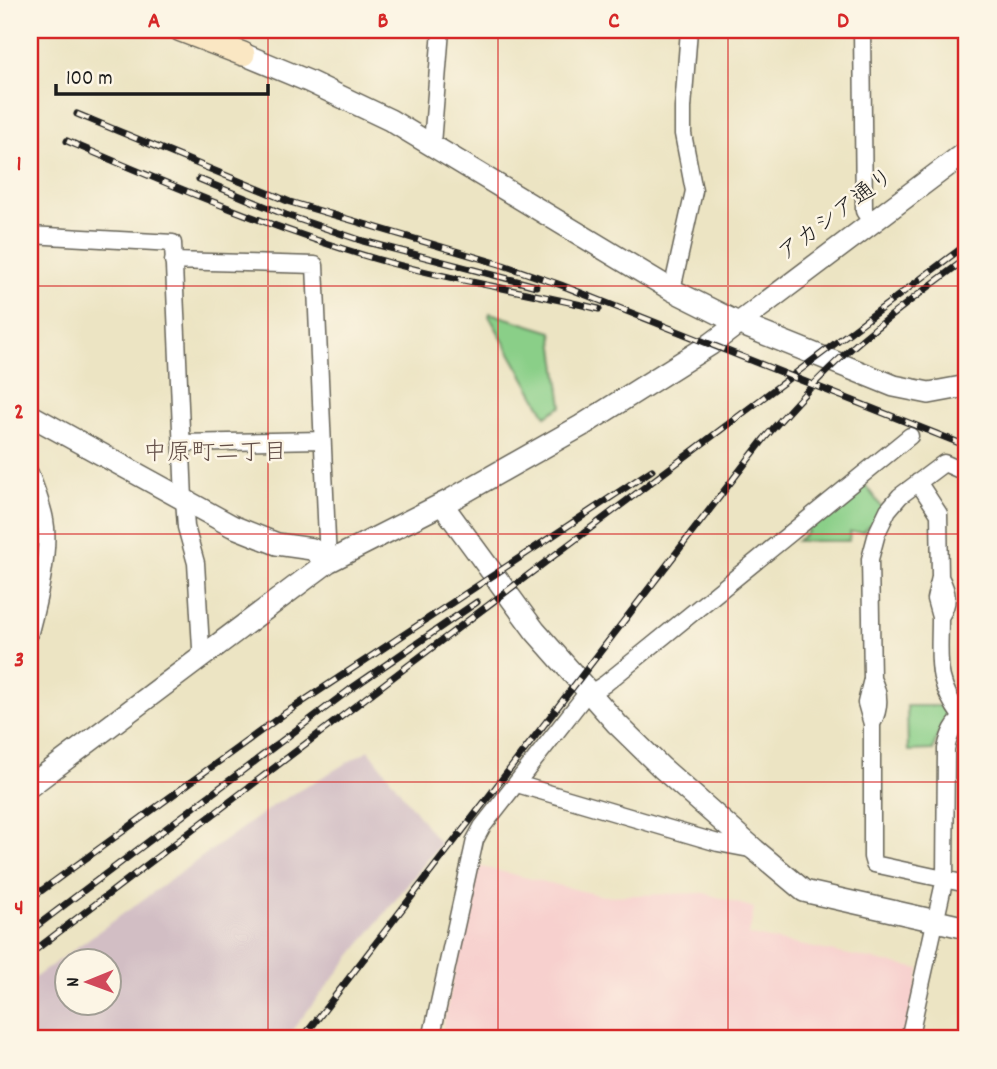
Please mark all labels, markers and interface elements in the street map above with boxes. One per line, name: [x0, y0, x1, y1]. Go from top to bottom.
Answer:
text: A: [148, 6, 160, 39]
text: B: [378, 6, 389, 39]
text: C: [608, 6, 620, 39]
text: D: [837, 6, 849, 39]
scale bar: [56, 52, 268, 96]
text: 100 m: [66, 65, 113, 95]
text: 1: [16, 149, 22, 182]
street label: アカシア通り: [772, 161, 902, 271]
text: 2: [14, 397, 24, 430]
district label: 中原町二丁目: [143, 437, 287, 471]
text: 3: [14, 645, 24, 678]
text: 4: [14, 893, 24, 926]
north arrow: [52, 946, 122, 1016]
text: N: [61, 977, 88, 987]

